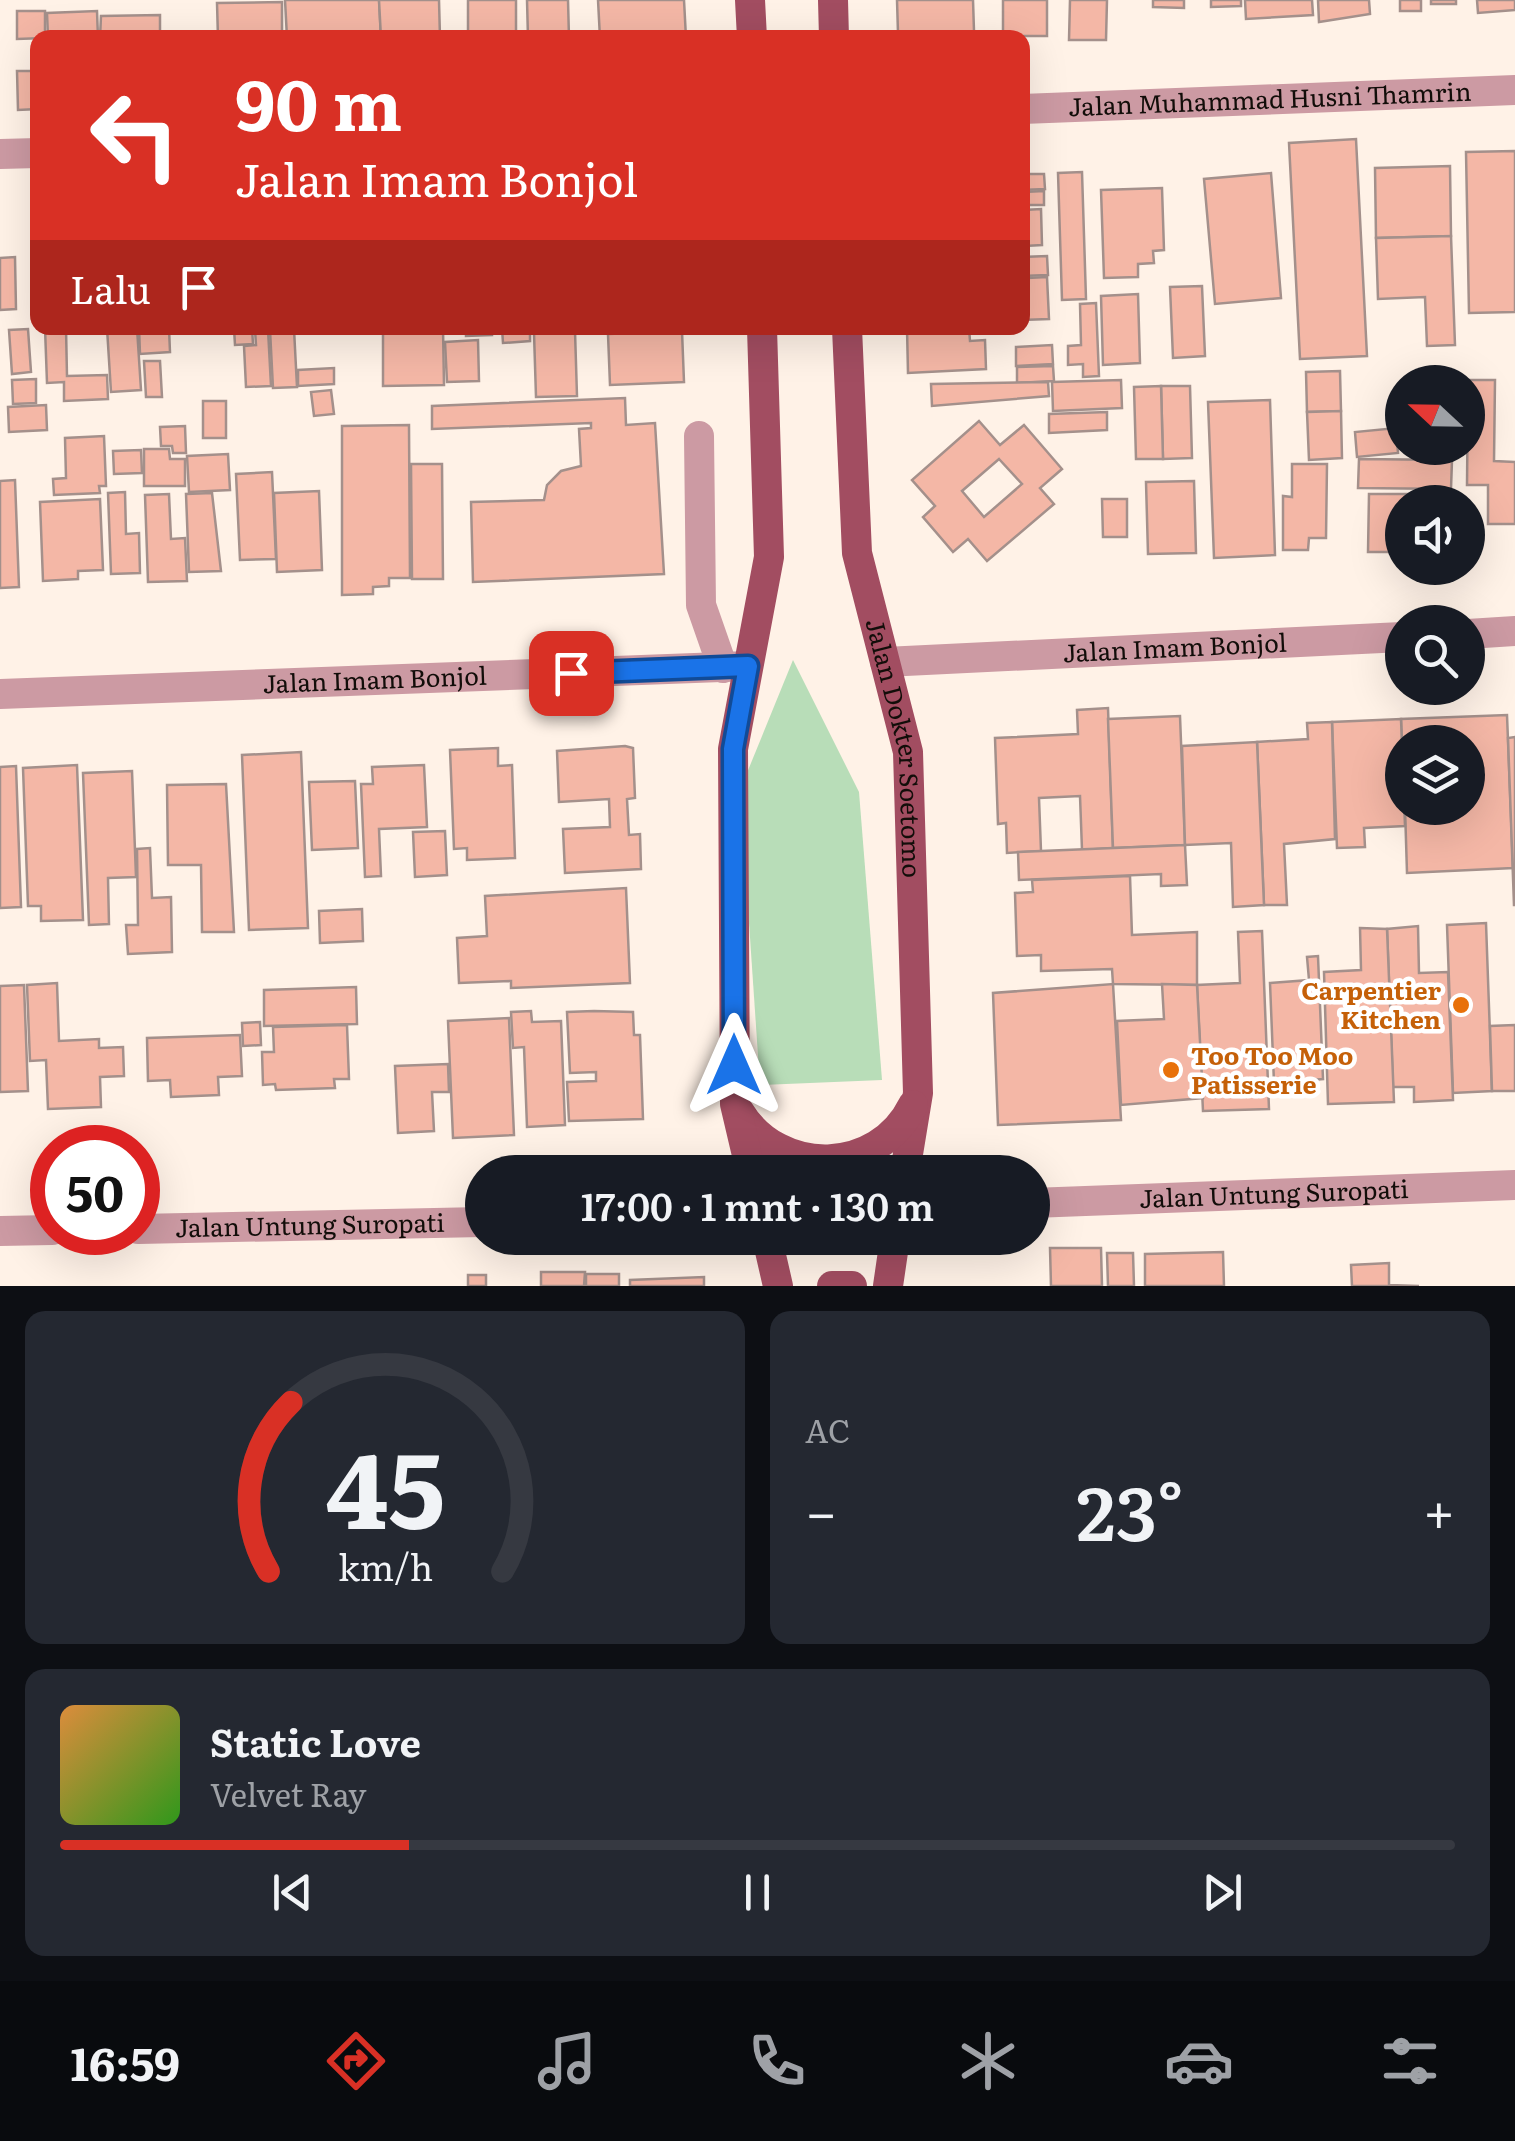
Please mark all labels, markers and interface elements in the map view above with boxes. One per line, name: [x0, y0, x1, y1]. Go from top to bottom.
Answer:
text: 90 m: [235, 49, 402, 153]
icon: left: [70, 70, 200, 200]
street label: Jalan Muhammad Husni Thamrin: [1067, 72, 1472, 124]
text: Jalan Imam Bonjol: [235, 144, 638, 211]
text: Lalu: [70, 259, 151, 316]
icon: arrive: [171, 260, 226, 315]
north arrow: [1385, 365, 1485, 465]
map controls: [1385, 365, 1485, 825]
button: sound: [1385, 485, 1485, 585]
button: search: [1385, 605, 1485, 705]
street label: Jalan Dokter Soetomo: [857, 614, 932, 878]
street label: Jalan Imam Bonjol: [1062, 623, 1287, 670]
pin: [529, 631, 614, 716]
icon: arrive: [544, 646, 599, 701]
street label: Jalan Imam Bonjol: [262, 656, 487, 701]
button: layers: [1385, 725, 1485, 825]
place label: Carpentier Kitchen: [1301, 971, 1441, 1037]
marker: Carpentier Kitchen: [1450, 994, 1472, 1016]
position arrow: [682, 1013, 786, 1117]
place label: Too Too Moo Patisserie: [1191, 1036, 1353, 1102]
marker: Too Too Moo Patisserie: [1160, 1059, 1182, 1081]
speed limit sign: 50: [30, 1125, 160, 1255]
street label: Jalan Untung Suropati: [1138, 1169, 1409, 1216]
text: 17:00 · 1 mnt · 130 m: [581, 1176, 934, 1233]
street label: Jalan Untung Suropati: [175, 1203, 445, 1245]
text: AC: [805, 1405, 850, 1453]
text: 45: [325, 1407, 445, 1561]
text: 23°: [1076, 1453, 1184, 1564]
text: −: [805, 1468, 837, 1550]
text: +: [1423, 1468, 1455, 1550]
text: km/h: [337, 1539, 433, 1592]
text: Static Love: [210, 1712, 421, 1769]
text: Velvet Ray: [210, 1769, 366, 1817]
icon: previous: [265, 1865, 320, 1920]
icon: pause: [730, 1865, 785, 1920]
icon: next: [1195, 1865, 1250, 1920]
icon: directions: [321, 2026, 391, 2096]
icon: music: [532, 2026, 602, 2096]
icon: phone: [742, 2026, 812, 2096]
icon: climate: [953, 2026, 1023, 2096]
icon: car: [1164, 2026, 1234, 2096]
icon: filters: [1375, 2026, 1445, 2096]
text: 16:59: [70, 2028, 180, 2095]

